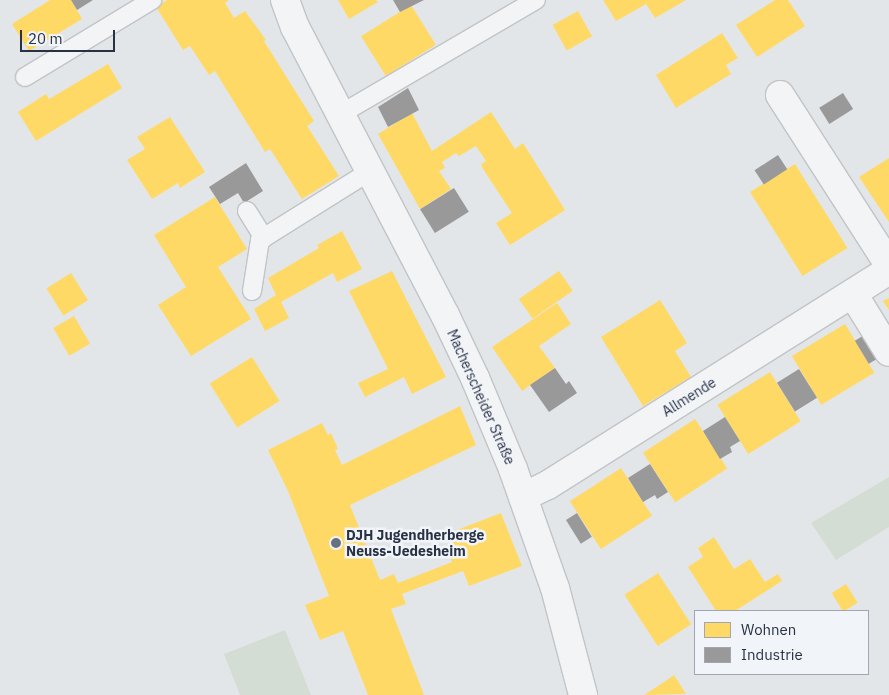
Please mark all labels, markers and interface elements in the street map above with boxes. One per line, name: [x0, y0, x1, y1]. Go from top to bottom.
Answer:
scale bar: [22, 20, 118, 52]
text: 20 m: [28, 29, 63, 48]
street label: Macherscheider Straße: [444, 327, 518, 467]
street label: Allmende: [659, 374, 719, 420]
place label: DJH Jugendherberge Neuss-Uedesheim: [346, 527, 484, 560]
marker: DJH Jugendherberge Neuss-Uedesheim: [330, 537, 342, 549]
legend: [694, 610, 869, 675]
text: Wohnen: [741, 620, 796, 639]
text: Industrie: [741, 645, 803, 664]

